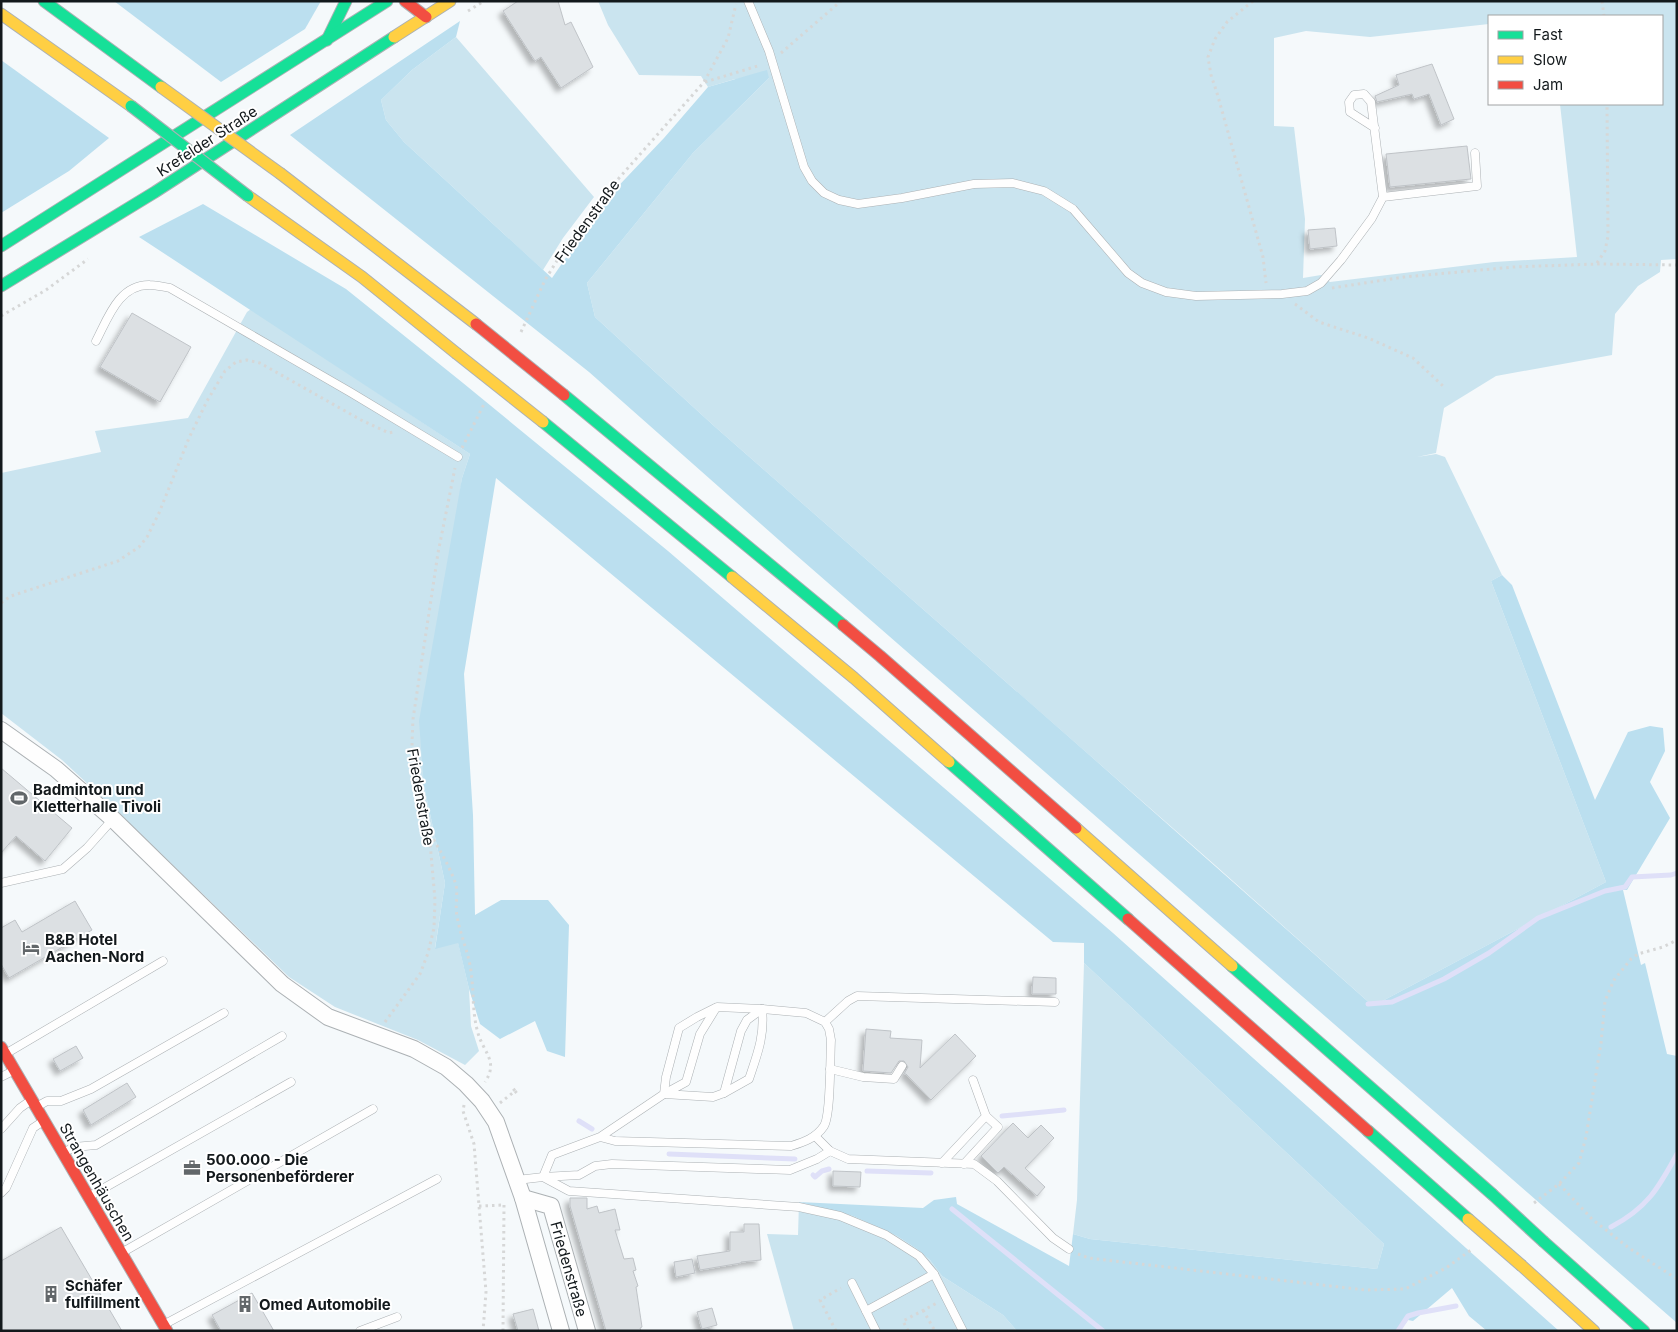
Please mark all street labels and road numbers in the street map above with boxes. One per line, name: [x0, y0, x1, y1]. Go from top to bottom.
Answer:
street label: Krefelder Straße: [153, 101, 261, 181]
street label: Friedenstraße: [550, 176, 624, 266]
street label: Friedenstraße: [403, 747, 439, 847]
street label: Strangenhäuschen: [55, 1119, 139, 1245]
street label: Friedenstraße: [546, 1219, 592, 1319]

